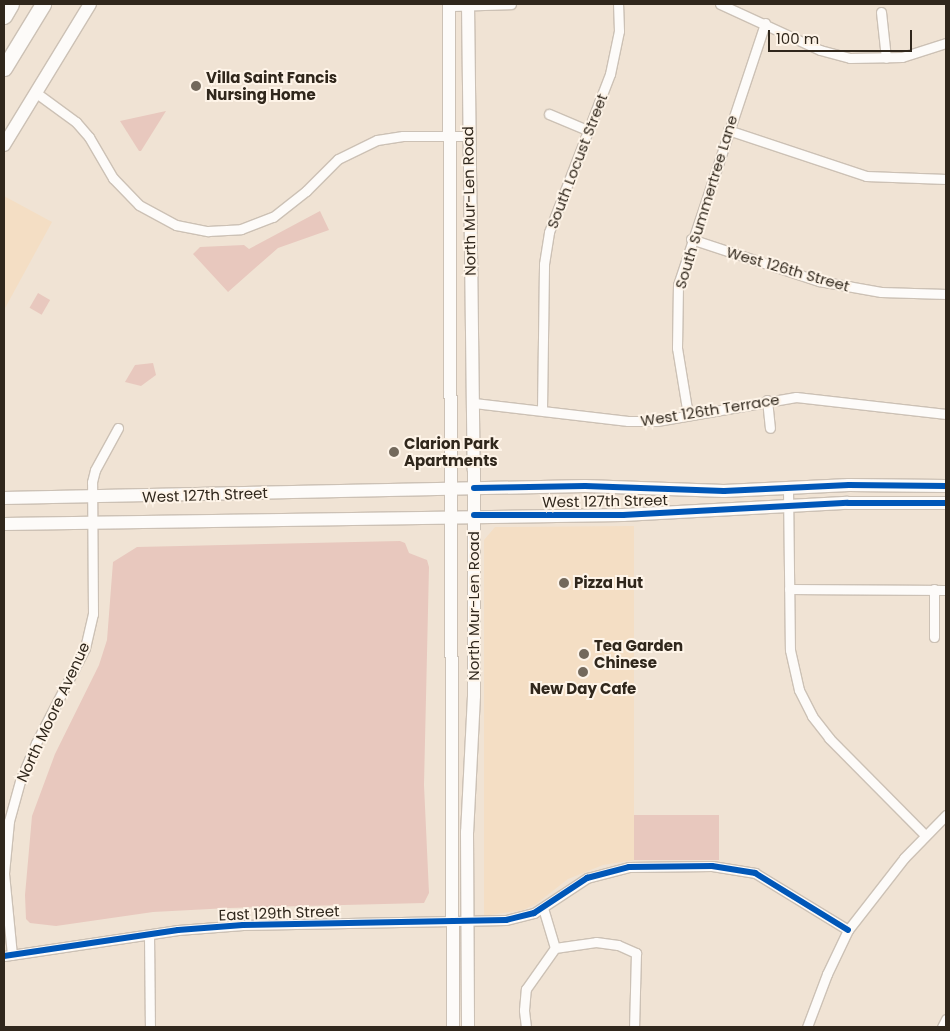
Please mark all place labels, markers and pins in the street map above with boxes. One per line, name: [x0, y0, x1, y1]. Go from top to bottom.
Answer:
place label: Villa Saint Fancis Nursing Home: [206, 68, 337, 103]
marker: Villa Saint Fancis Nursing Home: [190, 80, 202, 92]
place label: Clarion Park Apartments: [404, 434, 499, 469]
marker: Clarion Park Apartments: [388, 446, 400, 458]
place label: Pizza Hut: [574, 574, 643, 592]
marker: Pizza Hut: [558, 577, 570, 589]
place label: Tea Garden Chinese: [594, 636, 683, 671]
marker: Tea Garden Chinese: [578, 648, 590, 660]
marker: New Day Cafe: [577, 666, 589, 678]
place label: New Day Cafe: [530, 680, 636, 698]

